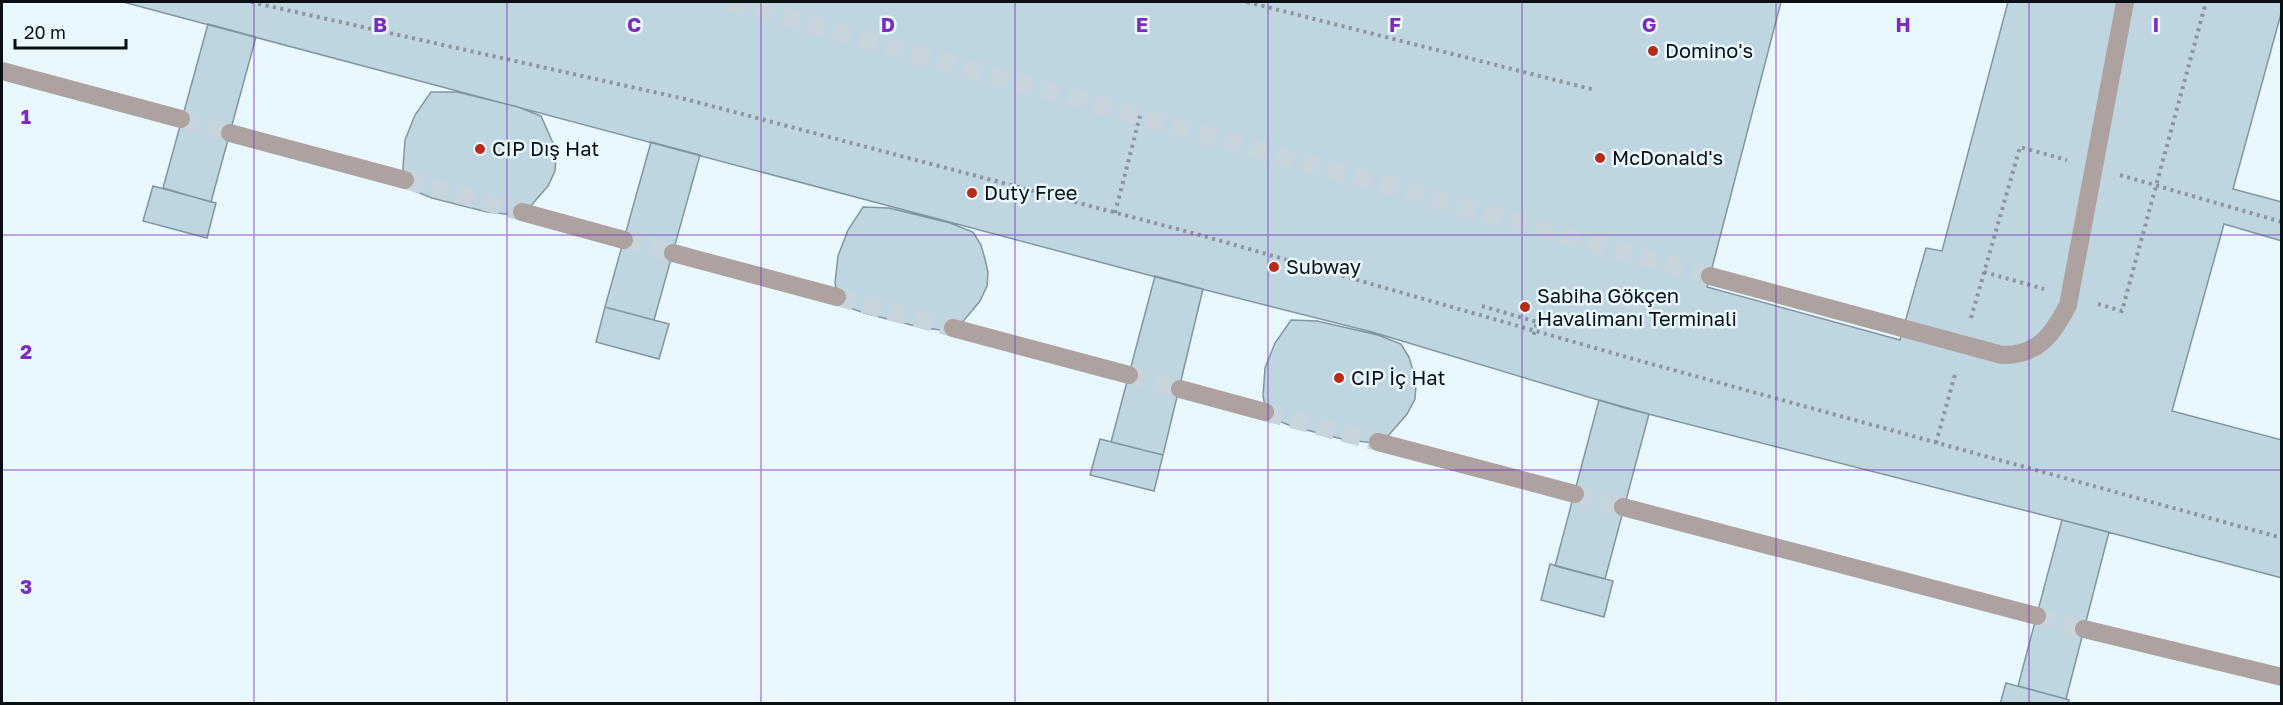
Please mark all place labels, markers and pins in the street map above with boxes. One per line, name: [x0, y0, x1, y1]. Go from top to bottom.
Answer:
place label: Domino's: [1665, 38, 1753, 62]
marker: Domino's: [1646, 44, 1660, 58]
place label: CIP Dış Hat: [492, 136, 599, 160]
marker: CIP Dış Hat: [473, 142, 487, 156]
place label: McDonald's: [1612, 145, 1723, 169]
marker: McDonald's: [1593, 151, 1607, 165]
place label: Duty Free: [984, 180, 1077, 204]
marker: Duty Free: [965, 186, 979, 200]
place label: Subway: [1286, 254, 1361, 278]
marker: Subway: [1267, 260, 1281, 274]
place label: Sabiha Gökçen Havalimanı Terminali: [1537, 283, 1737, 330]
marker: Sabiha Gökçen Havalimanı Terminali: [1518, 300, 1532, 314]
place label: CIP İç Hat: [1351, 365, 1445, 389]
marker: CIP İç Hat: [1332, 371, 1346, 385]

